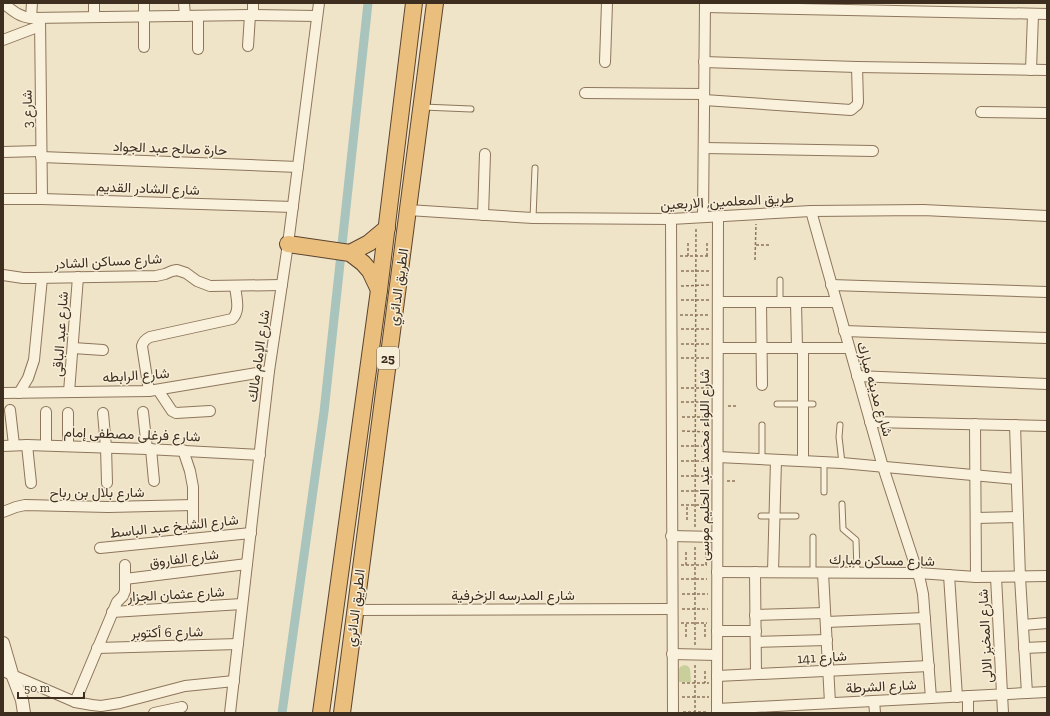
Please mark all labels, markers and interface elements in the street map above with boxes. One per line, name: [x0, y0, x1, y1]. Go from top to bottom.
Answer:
street label: شارع 3: [19, 90, 38, 128]
street label: حارة صالح عبد الجواد: [112, 138, 227, 161]
street label: شارع الشادر القديم: [96, 178, 200, 201]
street label: طريق المعلمين, الاربعين: [660, 190, 794, 213]
street label: الطريق الدائري: [385, 247, 415, 327]
street label: شارع مساكن الشادر: [53, 250, 163, 275]
street label: شارع عبد الباقى: [49, 291, 74, 377]
street label: شارع الإمام مالك: [244, 309, 275, 404]
street label: شارع مدينه مبارك: [851, 340, 896, 439]
road number: 25: [377, 347, 399, 369]
street label: شارع الرابطه: [102, 365, 170, 388]
street label: شارع اللواء محمد عبد الحليم موسى: [696, 369, 715, 561]
street label: شارع فرغلى مصطفى إمام: [63, 424, 201, 447]
street label: شارع بلال بن رباح: [49, 484, 145, 503]
street label: شارع الشيخ عبد الباسط: [109, 511, 239, 544]
street label: شارع الفاروق: [148, 546, 220, 573]
street label: شارع مساكن مبارك: [829, 551, 935, 572]
street label: الطريق الدائري: [342, 568, 372, 648]
street label: شارع عثمان الجزار: [126, 583, 225, 608]
street label: شارع المدرسه الزخرفية: [451, 587, 575, 606]
street label: شارع المخبز الالى: [975, 589, 998, 683]
street label: شارع 6 أكتوبر: [130, 623, 203, 644]
street label: شارع 141: [797, 648, 847, 669]
scale bar: [18, 674, 84, 700]
street label: شارع الشرطة: [845, 676, 917, 699]
text: 50 m: [24, 681, 51, 695]

